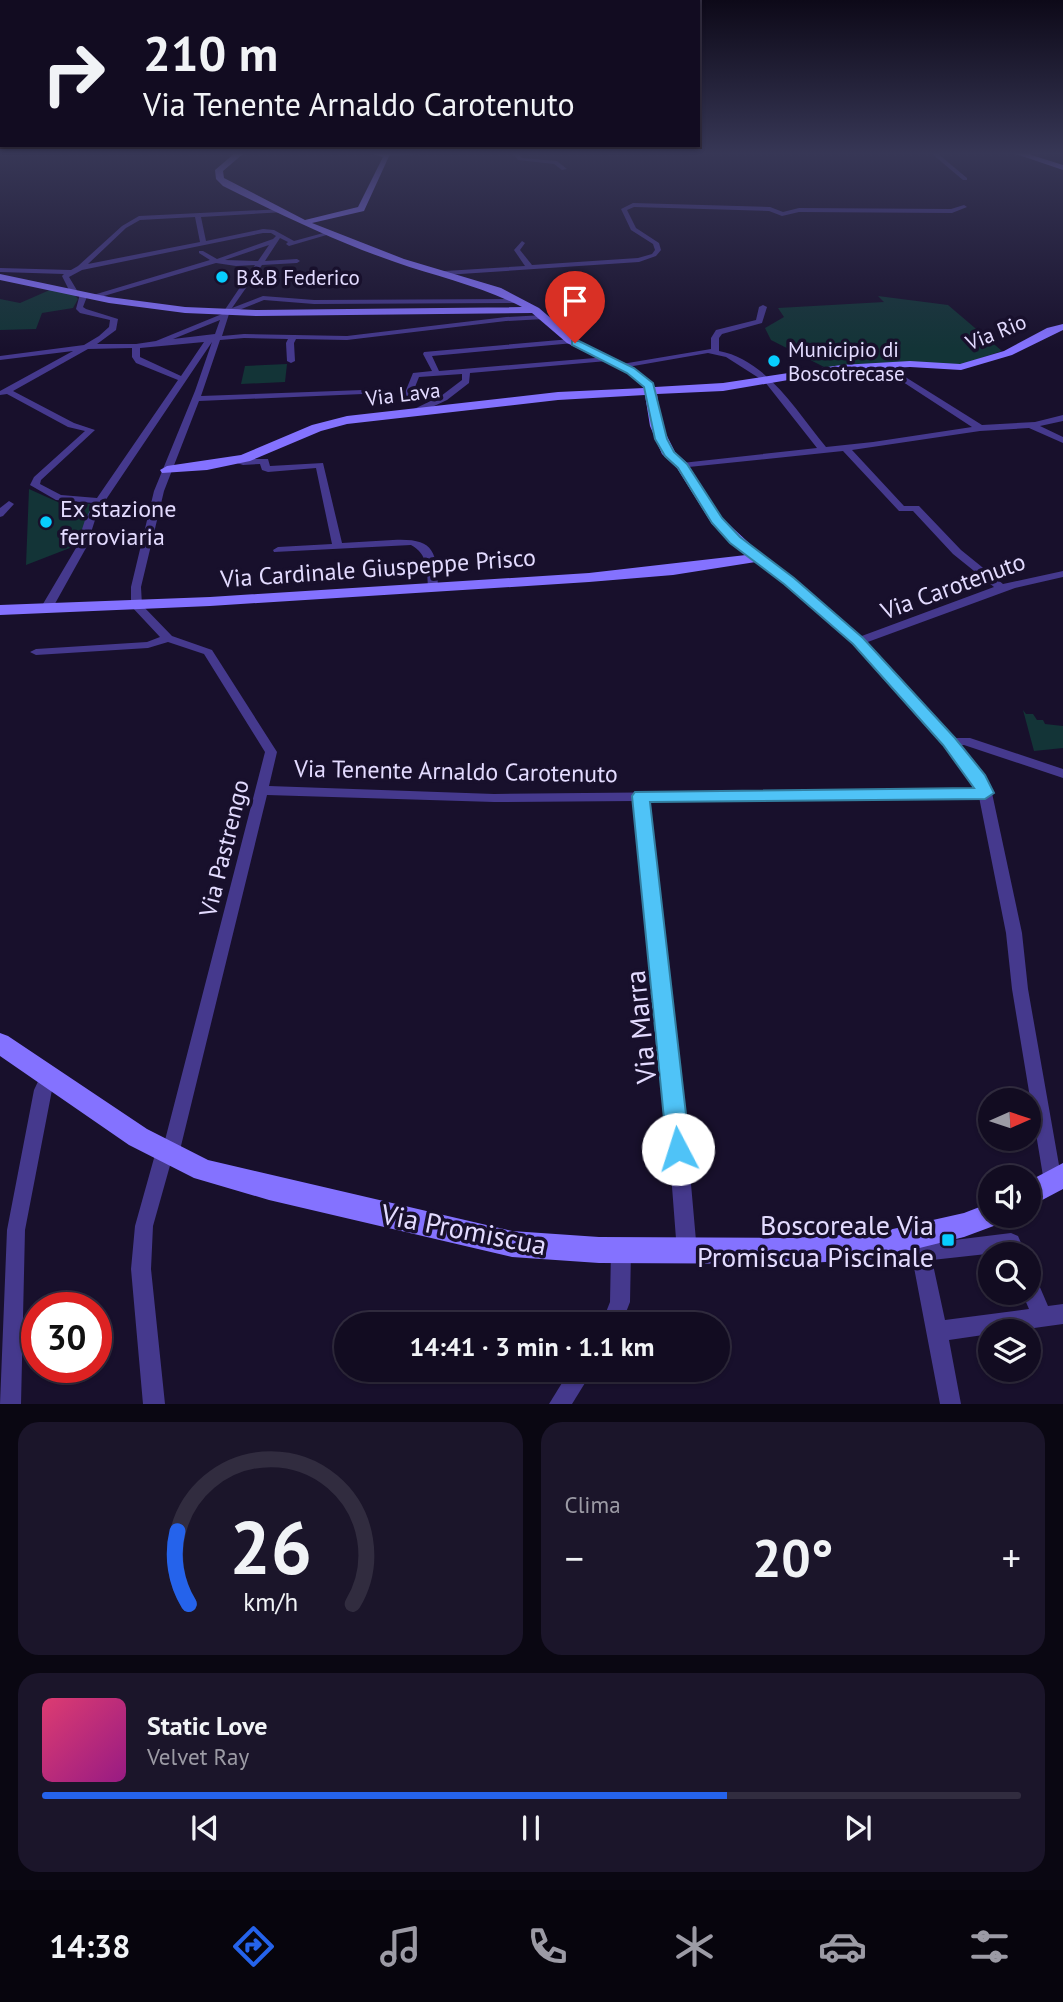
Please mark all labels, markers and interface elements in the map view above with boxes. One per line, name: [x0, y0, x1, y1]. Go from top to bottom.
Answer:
text: 210 m: [143, 21, 278, 85]
icon: right: [28, 28, 119, 119]
text: Via Tenente Arnaldo Carotenuto: [143, 83, 575, 125]
place label: B&B Federico: [236, 264, 360, 291]
marker: B&B Federico: [214, 269, 230, 285]
pin: [545, 271, 605, 343]
icon: arrive: [556, 282, 594, 320]
street label: Via Rio: [961, 308, 1030, 357]
place label: Municipio di Boscotrecase: [788, 336, 905, 387]
marker: Municipio di Boscotrecase: [766, 353, 782, 369]
street label: Via Lava: [363, 376, 442, 412]
place label: Ex stazione ferroviaria: [60, 493, 176, 552]
marker: Ex stazione ferroviaria: [38, 514, 54, 530]
street label: Via Cardinale Giuspeppe Prisco: [218, 542, 537, 595]
street label: Via Carotenuto: [876, 546, 1029, 627]
street label: Via Tenente Arnaldo Carotenuto: [293, 753, 618, 789]
street label: Via Pastrengo: [192, 776, 256, 921]
street label: Via Marra: [616, 969, 664, 1086]
north arrow: [978, 1088, 1041, 1152]
map controls: [978, 1088, 1041, 1382]
position arrow: [641, 1112, 715, 1186]
button: sound: [978, 1165, 1041, 1228]
street label: Via Promiscua: [377, 1195, 550, 1263]
place label: Boscoreale Via Promiscua Piscinale: [697, 1206, 934, 1275]
marker: Boscoreale Via Promiscua Piscinale: [940, 1232, 956, 1248]
button: search: [978, 1242, 1041, 1305]
speed limit sign: 30: [21, 1292, 112, 1383]
button: layers: [978, 1319, 1041, 1382]
text: 14:41 · 3 min · 1.1 km: [410, 1330, 655, 1363]
text: Clima: [565, 1490, 621, 1519]
text: 26: [229, 1501, 312, 1595]
text: 20°: [752, 1524, 834, 1591]
text: −: [565, 1533, 584, 1582]
text: +: [1002, 1533, 1021, 1582]
text: km/h: [243, 1586, 298, 1618]
text: Static Love: [147, 1709, 268, 1742]
text: Velvet Ray: [147, 1742, 249, 1771]
icon: previous: [186, 1809, 224, 1847]
icon: pause: [512, 1809, 550, 1847]
icon: next: [839, 1809, 877, 1847]
icon: directions: [229, 1922, 278, 1971]
icon: music: [376, 1922, 425, 1971]
icon: phone: [523, 1922, 572, 1971]
icon: climate: [670, 1922, 719, 1971]
icon: car: [818, 1922, 867, 1971]
icon: filters: [965, 1922, 1014, 1971]
text: 14:38: [49, 1925, 130, 1967]

